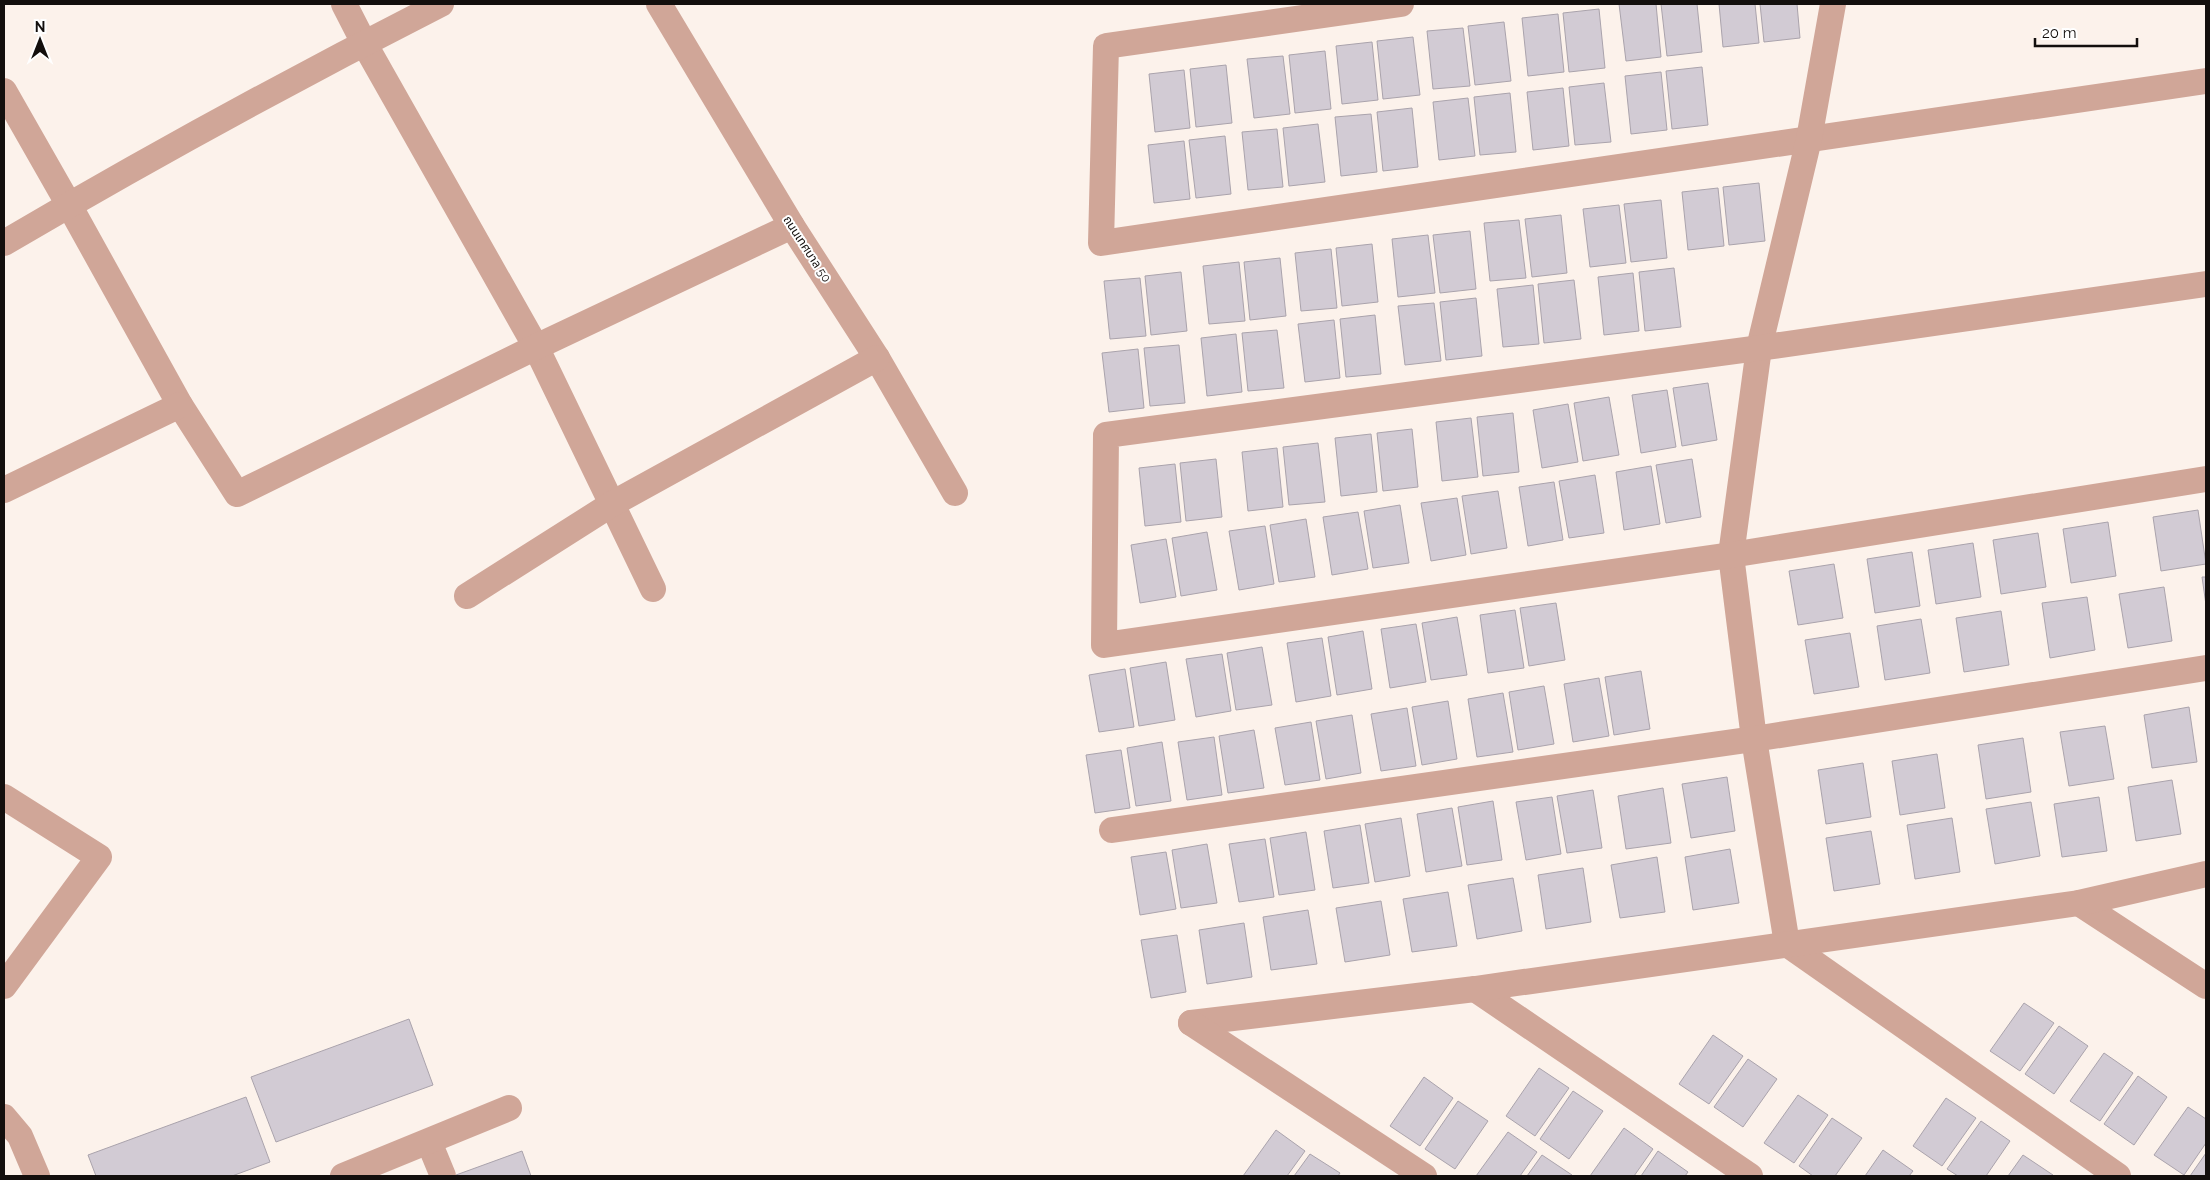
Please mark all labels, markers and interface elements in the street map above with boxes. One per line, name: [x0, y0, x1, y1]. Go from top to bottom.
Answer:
north arrow: [15, 15, 65, 65]
scale bar: [2035, 15, 2138, 47]
text: N: [35, 19, 45, 35]
text: 20 m: [2042, 24, 2077, 42]
street label: ถนนเทศบาล 50: [780, 213, 834, 285]

